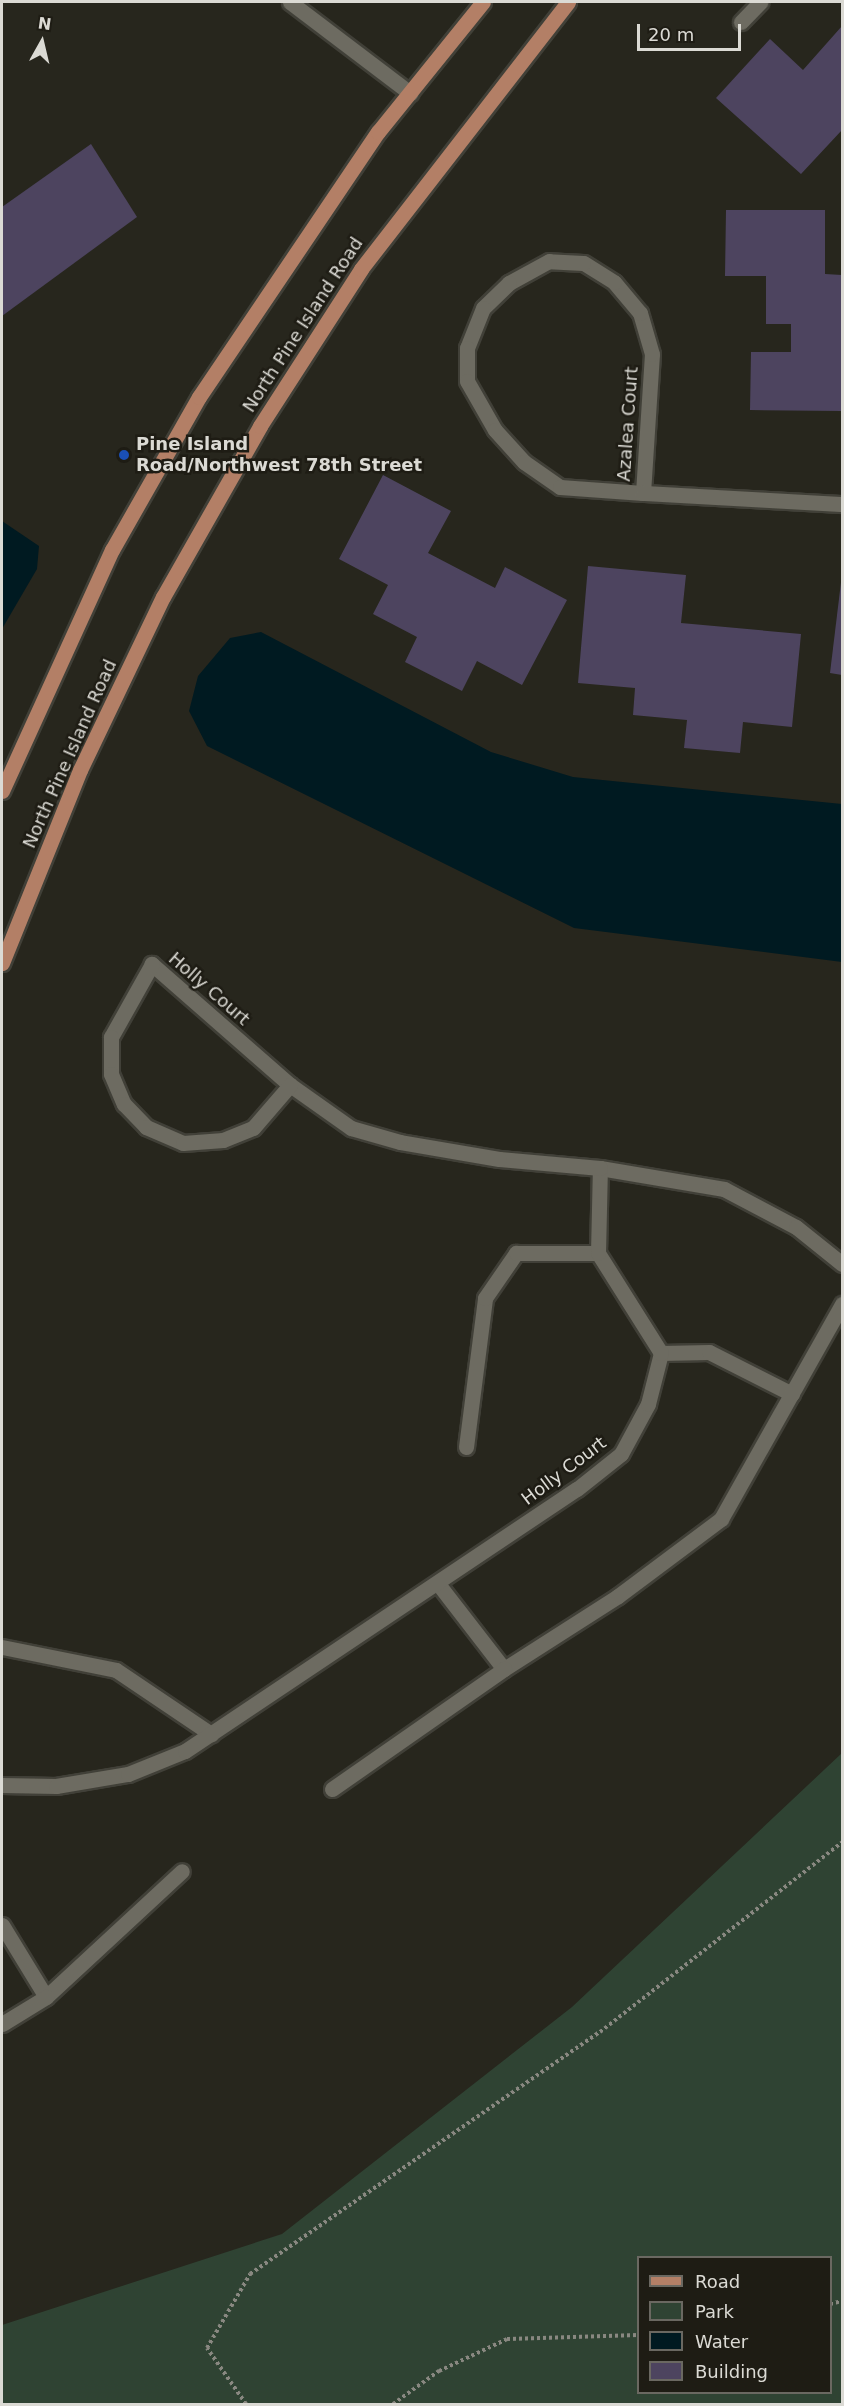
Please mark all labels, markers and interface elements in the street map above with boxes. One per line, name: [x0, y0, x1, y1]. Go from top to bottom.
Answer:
north arrow: [12, 12, 72, 72]
scale bar: [640, 12, 744, 50]
text: N: [37, 13, 53, 34]
text: 20 m: [648, 24, 694, 45]
street label: North Pine Island Road: [238, 234, 368, 416]
street label: Azalea Court: [613, 366, 643, 482]
place label: Pine Island Road/Northwest 78th Street: [136, 434, 422, 476]
marker: Pine Island Road/Northwest 78th Street: [117, 448, 131, 462]
street label: North Pine Island Road: [19, 656, 121, 852]
street label: Holly Court: [164, 948, 254, 1030]
street label: Holly Court: [517, 1432, 611, 1510]
legend: [637, 2256, 832, 2394]
text: Road: [695, 2271, 740, 2292]
text: Park: [695, 2301, 734, 2322]
text: Water: [695, 2331, 748, 2352]
text: Building: [695, 2361, 768, 2382]

